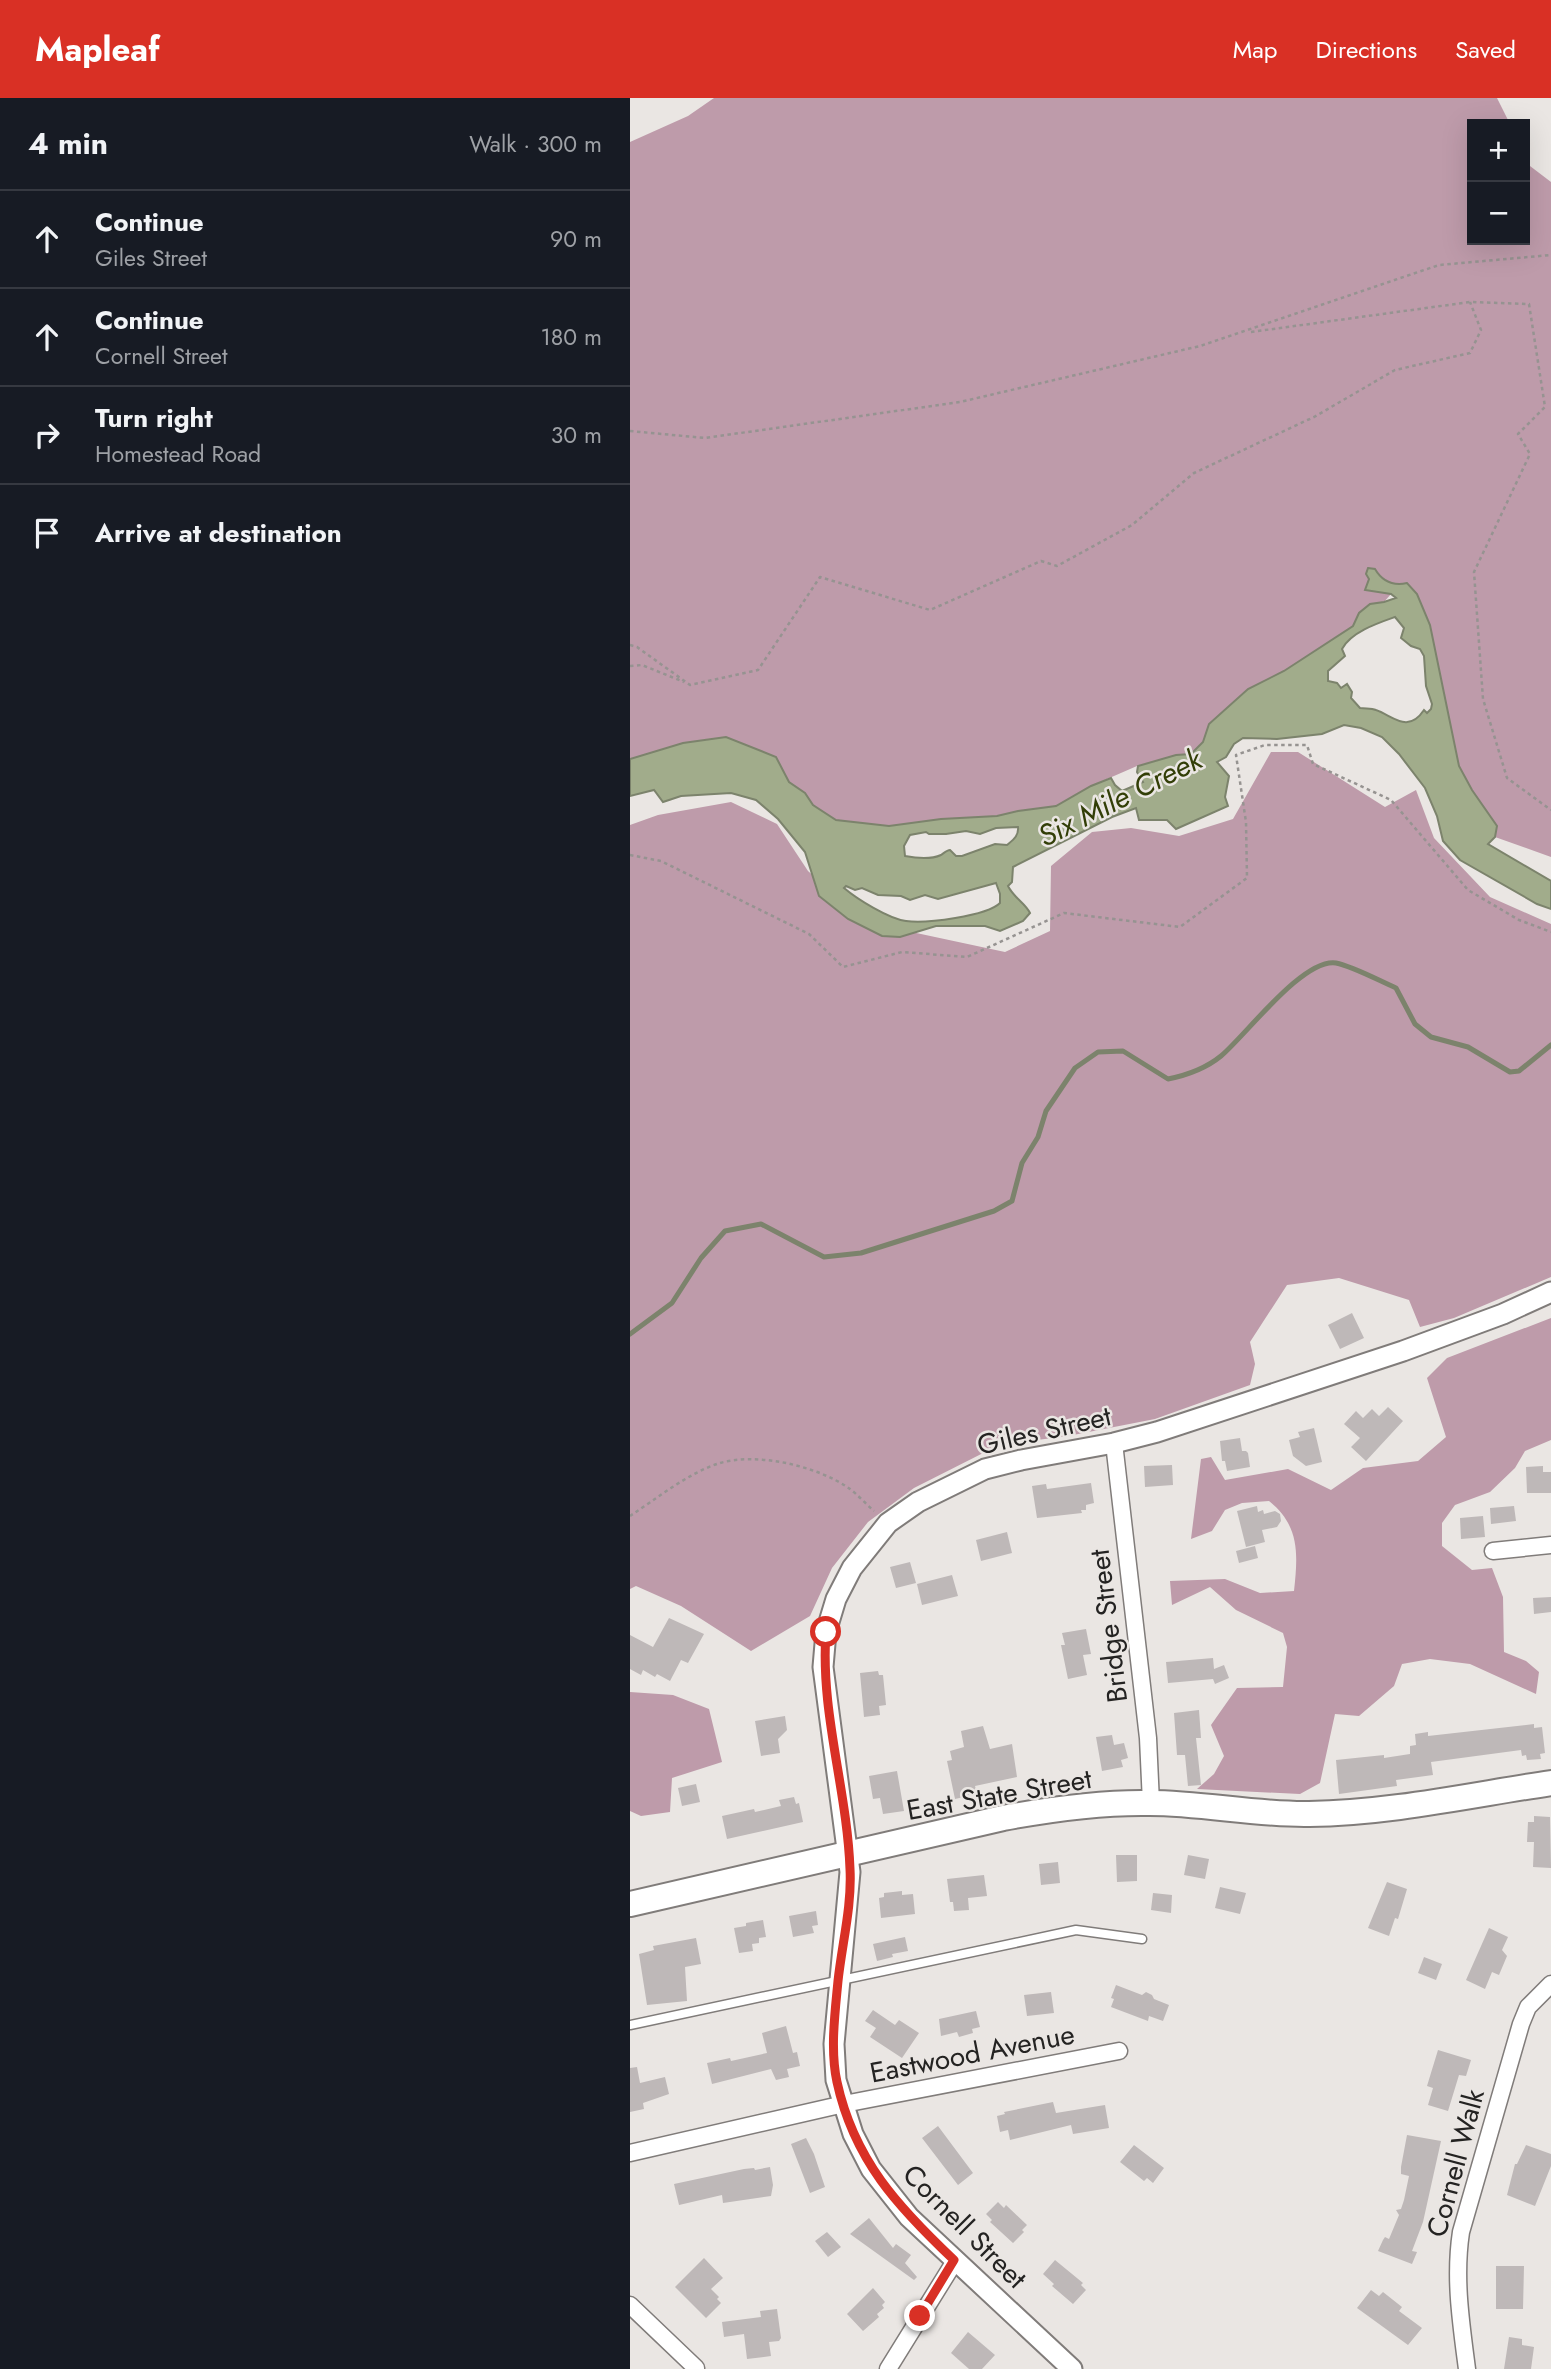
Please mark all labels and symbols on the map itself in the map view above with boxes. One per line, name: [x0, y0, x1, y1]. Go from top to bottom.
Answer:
water label: Six Mile Creek: [1030, 737, 1210, 857]
street label: Giles Street: [973, 1395, 1115, 1466]
street label: Bridge Street: [1079, 1547, 1138, 1705]
route start: [810, 1616, 841, 1647]
street label: East State Street: [903, 1758, 1095, 1831]
street label: Eastwood Avenue: [866, 2014, 1078, 2093]
street label: Cornell Walk: [1416, 2084, 1495, 2242]
street label: Cornell Street: [893, 2155, 1036, 2298]
route end: [904, 2300, 935, 2331]

